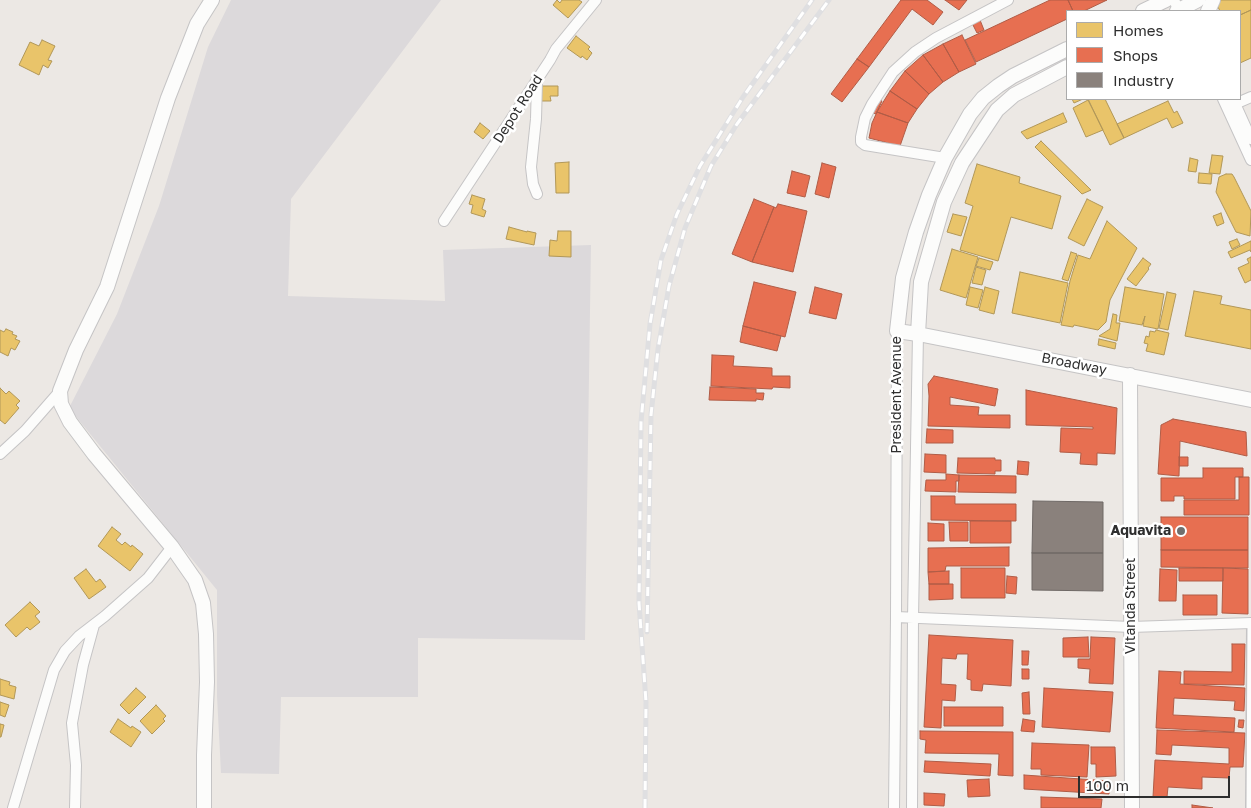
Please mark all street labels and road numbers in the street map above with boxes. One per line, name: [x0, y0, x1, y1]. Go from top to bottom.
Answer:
street label: Depot Road: [490, 72, 546, 146]
street label: President Avenue: [889, 336, 905, 454]
street label: Broadway: [1040, 349, 1108, 379]
street label: Vitanda Street: [1123, 558, 1139, 654]

